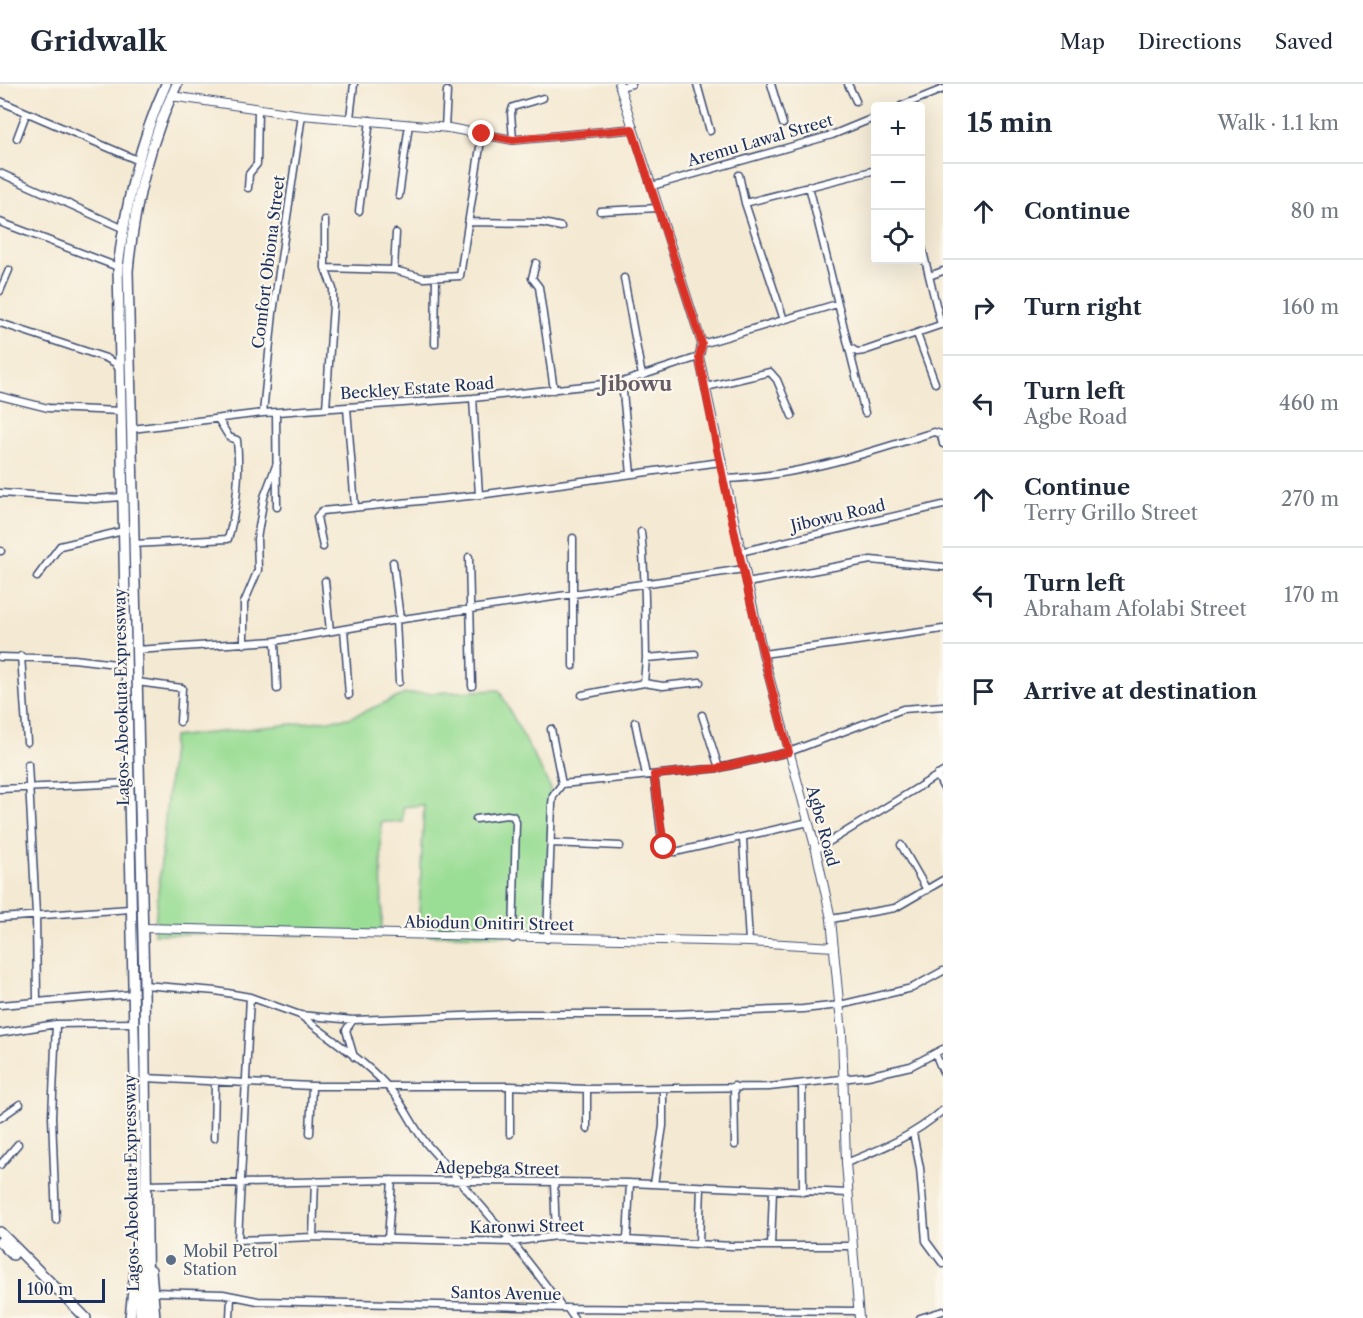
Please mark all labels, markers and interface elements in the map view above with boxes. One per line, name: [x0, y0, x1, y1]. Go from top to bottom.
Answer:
text: Gridwalk: [30, 24, 166, 58]
text: Map: [1060, 29, 1105, 54]
text: Directions: [1138, 29, 1242, 54]
text: Saved: [1275, 29, 1333, 54]
map controls: [871, 102, 925, 264]
button: +: [871, 102, 925, 156]
text: 15 min: [967, 107, 1053, 139]
street label: Aremu Lawal Street: [684, 110, 835, 171]
text: Walk · 1.1 km: [1217, 111, 1339, 135]
route end: [468, 120, 494, 146]
button: −: [871, 156, 925, 210]
street label: Comfort Obiona Street: [247, 174, 289, 350]
icon: ahead: [967, 195, 1000, 228]
text: Continue: [1024, 198, 1130, 225]
text: 80 m: [1291, 199, 1339, 223]
button: locate: [871, 210, 925, 264]
icon: right: [967, 291, 1000, 324]
text: Turn right: [1024, 294, 1142, 321]
text: 160 m: [1282, 295, 1339, 319]
district label: Jibowu: [596, 372, 672, 396]
street label: Beckley Estate Road: [339, 373, 495, 403]
text: Turn left: [1024, 378, 1125, 405]
icon: left: [967, 387, 1000, 420]
text: 460 m: [1279, 391, 1339, 415]
text: Agbe Road: [1024, 405, 1127, 429]
text: Continue: [1024, 474, 1130, 501]
icon: ahead: [967, 483, 1000, 516]
text: 270 m: [1281, 487, 1339, 511]
street label: Jibowu Road: [786, 494, 888, 536]
text: Terry Grillo Street: [1024, 501, 1198, 525]
text: Turn left: [1024, 570, 1125, 597]
icon: left: [967, 579, 1000, 612]
text: 170 m: [1284, 583, 1339, 607]
street label: Lagos-Abeokuta Expressway: [109, 587, 133, 806]
text: Abraham Afolabi Street: [1024, 597, 1247, 621]
icon: arrive: [967, 675, 1000, 708]
text: Arrive at destination: [1024, 678, 1257, 705]
street label: Agbe Road: [802, 783, 843, 869]
route start: [650, 833, 676, 859]
street label: Abiodun Onitiri Street: [403, 912, 575, 934]
street label: Lagos-Abeokuta Expressway: [119, 1073, 143, 1292]
street label: Adepebga Street: [433, 1157, 560, 1179]
street label: Karonwi Street: [470, 1215, 585, 1237]
place label: Mobil Petrol Station: [183, 1241, 278, 1279]
marker: Mobil Petrol Station: [164, 1253, 178, 1267]
scale bar: [18, 1276, 105, 1304]
text: 100 m: [27, 1279, 73, 1299]
street label: Santos Avenue: [450, 1282, 562, 1304]

